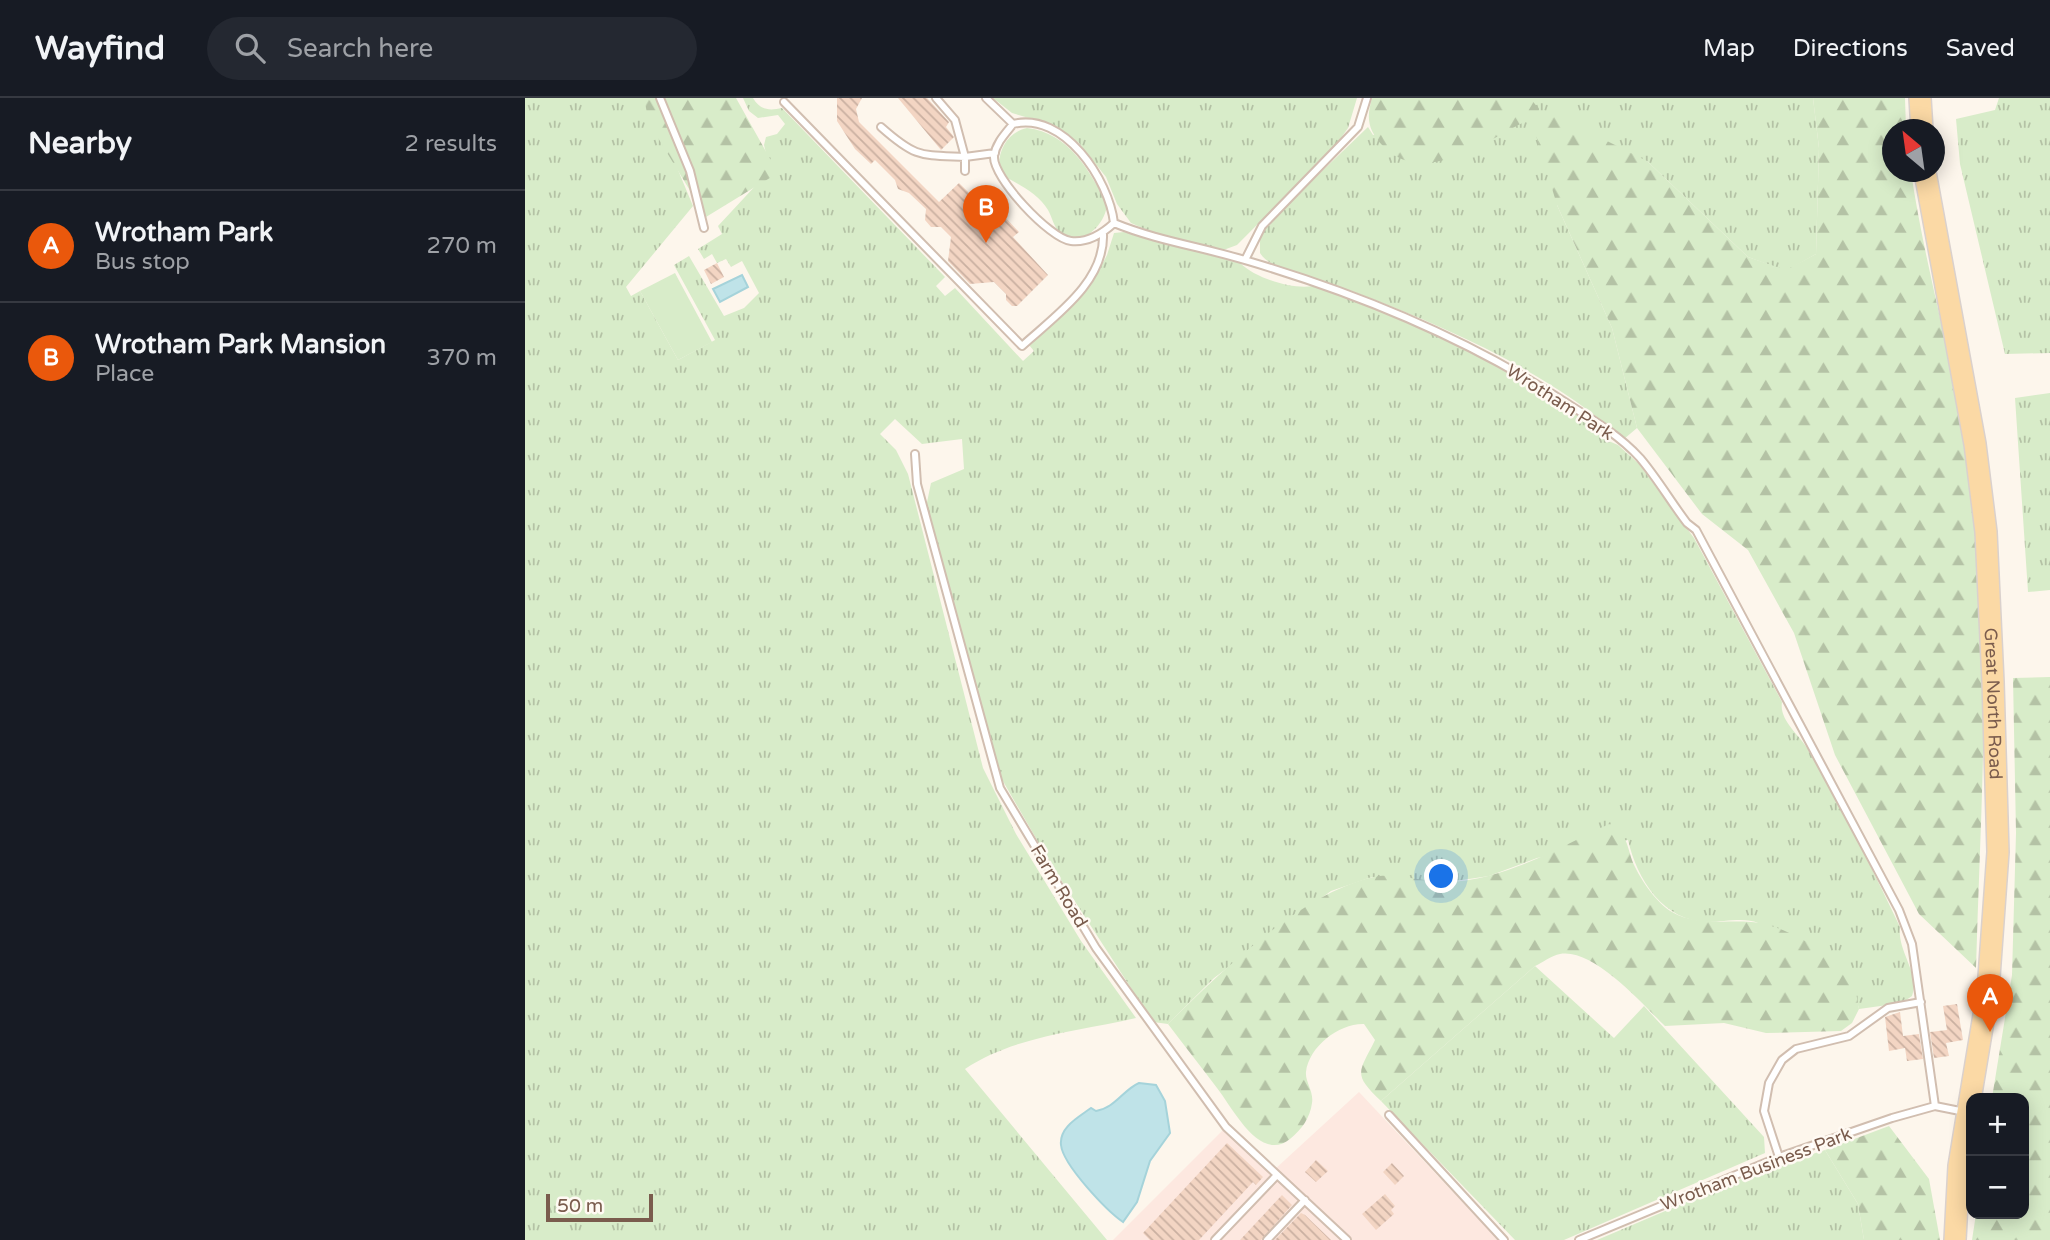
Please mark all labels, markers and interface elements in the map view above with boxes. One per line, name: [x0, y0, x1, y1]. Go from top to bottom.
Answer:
search box: [207, 17, 697, 80]
text: Wayfind: [35, 29, 165, 68]
icon: search: [231, 29, 269, 67]
text: Search here: [287, 33, 433, 64]
text: Map: [1703, 34, 1755, 63]
text: Directions: [1793, 34, 1908, 63]
text: Saved: [1946, 34, 2015, 63]
north arrow: [1882, 119, 1945, 182]
text: Nearby: [28, 125, 132, 162]
text: 2 results: [404, 130, 497, 158]
pin: B: [963, 185, 1009, 243]
text: Wrotham Park: [95, 217, 273, 248]
text: A: [42, 232, 60, 260]
text: 270 m: [427, 232, 497, 260]
text: Bus stop: [95, 248, 190, 276]
text: Wrotham Park Mansion: [95, 329, 386, 360]
text: B: [43, 344, 59, 372]
text: 370 m: [427, 344, 497, 372]
street label: Wrotham Park: [1502, 359, 1618, 445]
text: Place: [95, 360, 154, 388]
street label: Great North Road: [1979, 627, 2007, 780]
street label: Farm Road: [1026, 840, 1092, 932]
your location: [1424, 859, 1458, 893]
pin: A: [1967, 974, 2013, 1032]
map controls: [1966, 1093, 2029, 1219]
button: +: [1966, 1093, 2029, 1156]
street label: Wrotham Business Park: [1657, 1122, 1855, 1216]
button: −: [1966, 1156, 2029, 1219]
scale bar: [546, 1191, 653, 1223]
text: 50 m: [557, 1195, 603, 1217]

